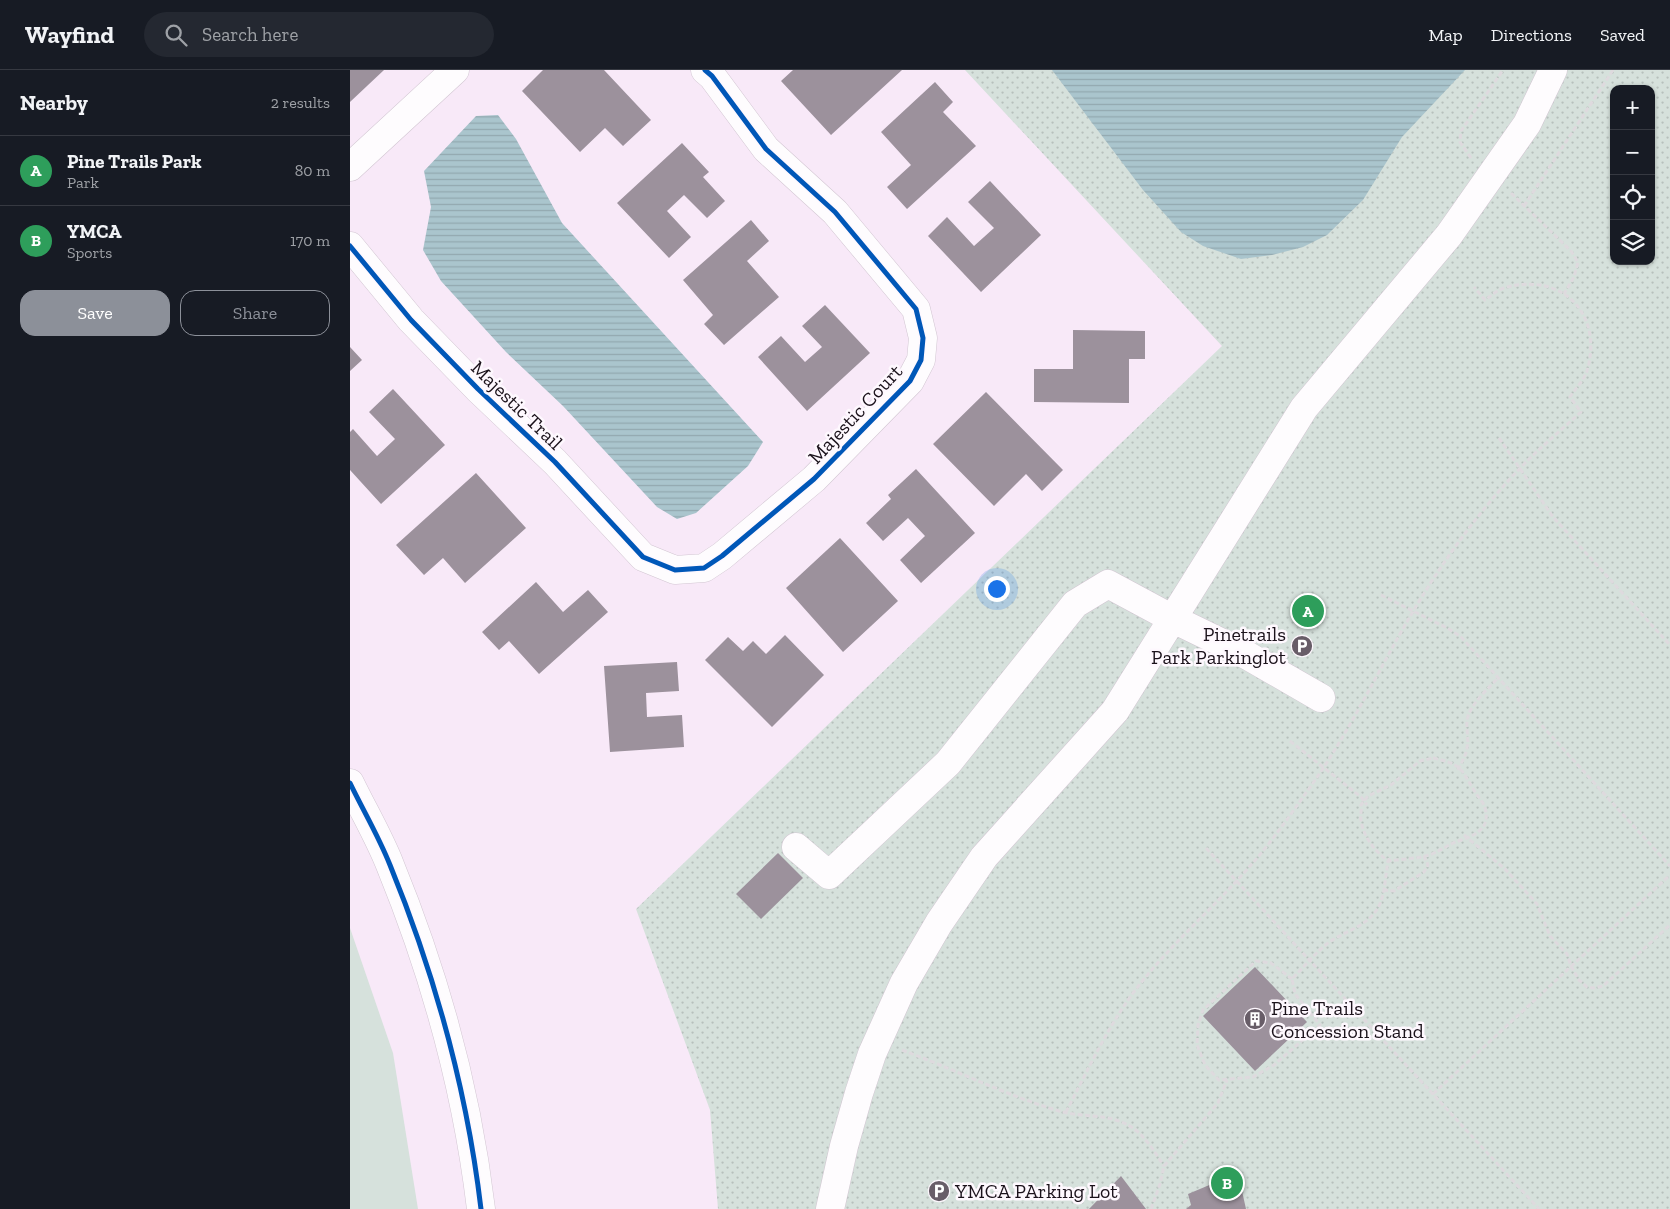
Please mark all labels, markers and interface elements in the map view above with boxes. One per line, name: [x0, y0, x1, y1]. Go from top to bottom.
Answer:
search box: [144, 12, 494, 57]
text: Wayfind: [25, 20, 114, 49]
icon: search: [162, 21, 190, 49]
text: Search here: [202, 23, 298, 46]
text: Map: [1428, 24, 1463, 46]
text: Directions: [1491, 24, 1572, 46]
text: Saved: [1600, 24, 1645, 46]
map controls: [1610, 85, 1655, 265]
button: +: [1610, 85, 1655, 130]
text: Nearby: [20, 90, 88, 115]
text: 2 results: [271, 93, 330, 112]
button: −: [1610, 130, 1655, 175]
text: Pine Trails Park: [67, 150, 201, 173]
text: A: [31, 161, 42, 180]
text: 80 m: [295, 161, 330, 180]
text: Park: [67, 173, 99, 192]
button: locate: [1610, 175, 1655, 220]
text: YMCA: [67, 220, 121, 243]
button: layers: [1610, 220, 1655, 265]
text: B: [31, 231, 41, 250]
text: 170 m: [290, 231, 330, 250]
text: Sports: [67, 243, 112, 262]
button: Save: [20, 290, 170, 336]
button: Share: [180, 290, 330, 336]
street label: Majestic Trail: [466, 355, 568, 455]
street label: Majestic Court: [803, 359, 908, 469]
your location: [984, 576, 1010, 602]
pin: A: [1292, 592, 1324, 630]
place label: Pinetrails Park Parkinglot: [1151, 622, 1287, 669]
parking icon: Pinetrails Park Parkinglot: [1290, 634, 1314, 658]
place label: Pine Trails Concession Stand: [1271, 996, 1424, 1043]
building icon: Pine Trails Concession Stand: [1243, 1007, 1267, 1031]
pin: B: [1211, 1164, 1243, 1202]
parking icon: YMCA PArking Lot: [927, 1179, 951, 1203]
place label: YMCA PArking Lot: [954, 1179, 1118, 1203]

